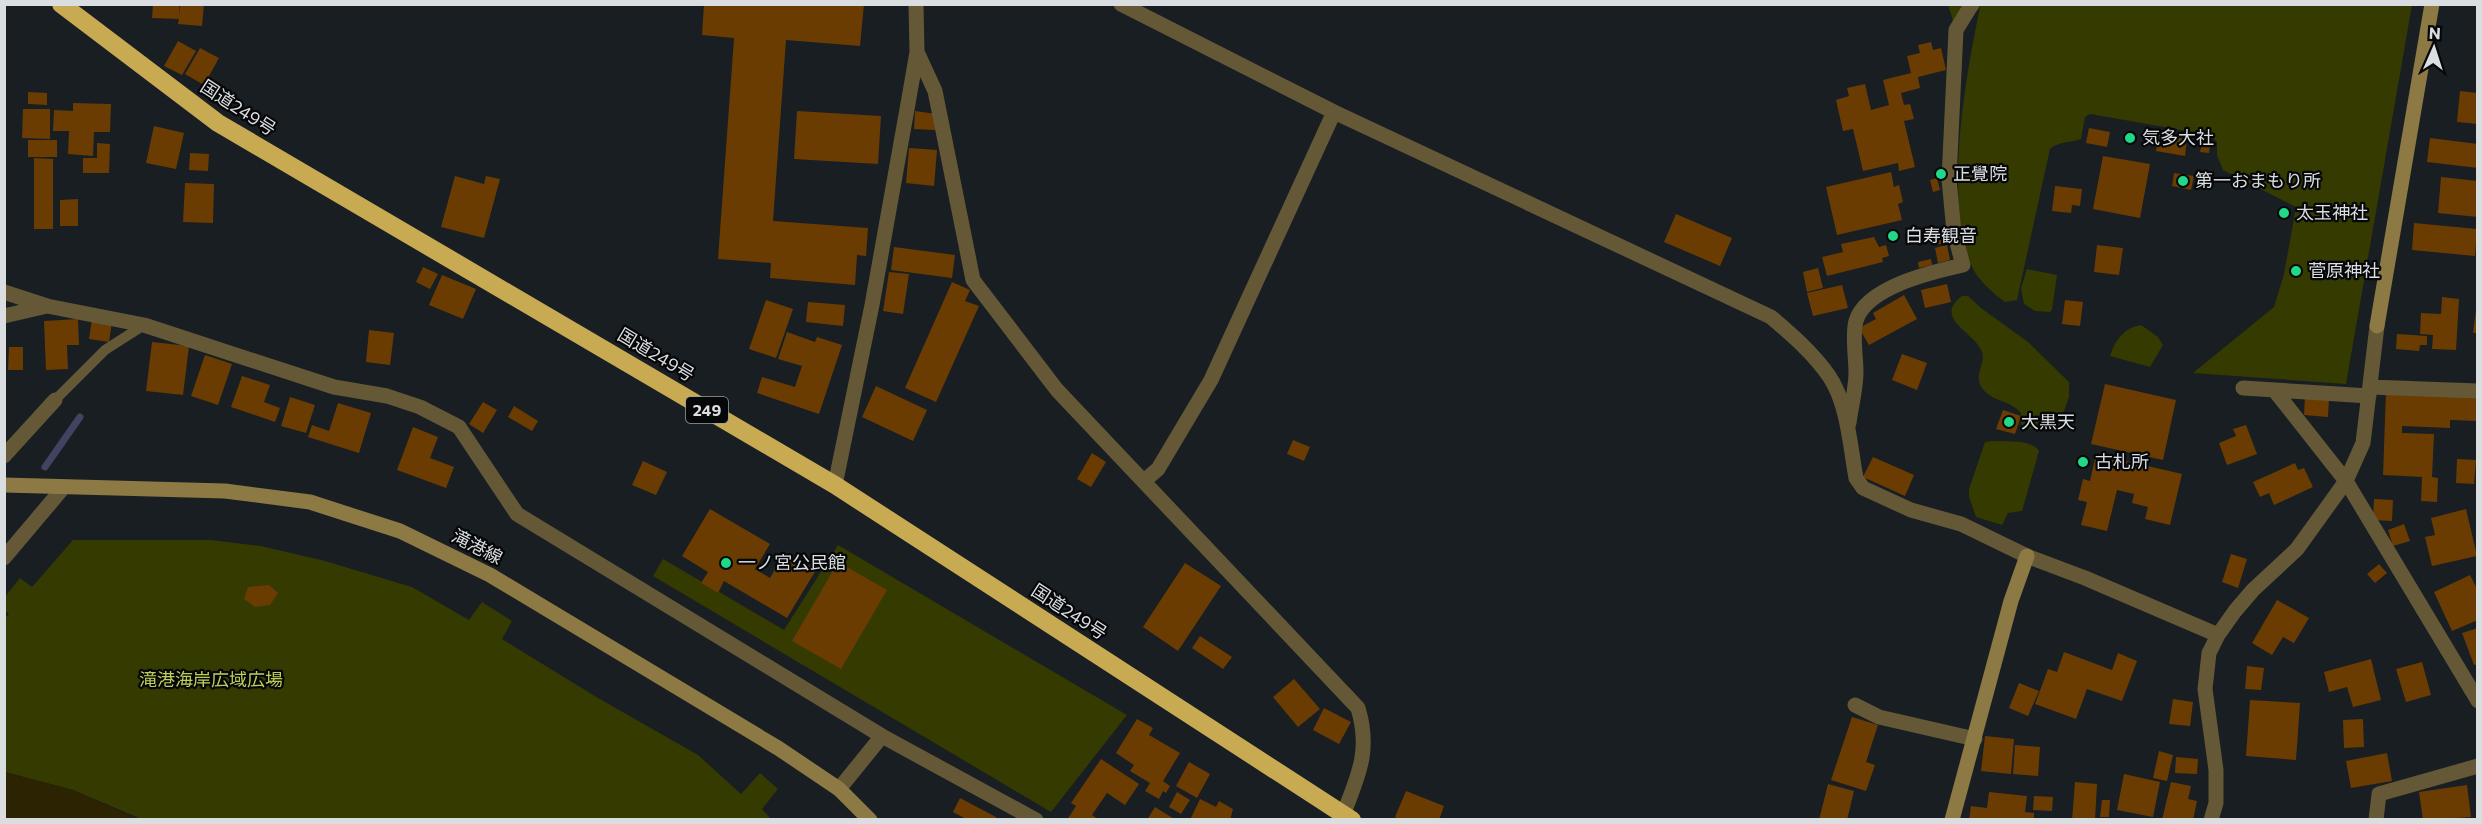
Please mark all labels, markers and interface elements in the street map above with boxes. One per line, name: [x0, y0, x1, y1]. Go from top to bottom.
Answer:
north arrow: [2404, 18, 2464, 78]
text: N: [2428, 23, 2441, 42]
street label: 国道249号: [197, 75, 280, 140]
place label: 気多大社: [2142, 126, 2214, 148]
marker: 気多大社: [2123, 131, 2137, 145]
place label: 正覺院: [1953, 162, 2007, 184]
marker: 正覺院: [1934, 167, 1948, 181]
place label: 第一おまもり所: [2195, 169, 2321, 191]
marker: 第一おまもり所: [2176, 174, 2190, 188]
place label: 太玉神社: [2296, 201, 2368, 223]
marker: 太玉神社: [2277, 206, 2291, 220]
place label: 白寿観音: [1905, 224, 1977, 246]
marker: 白寿観音: [1886, 229, 1900, 243]
place label: 菅原神社: [2308, 259, 2380, 281]
marker: 菅原神社: [2289, 264, 2303, 278]
street label: 国道249号: [614, 323, 699, 386]
road number: 249: [686, 397, 728, 423]
place label: 大黒天: [2021, 410, 2075, 432]
marker: 大黒天: [2002, 415, 2016, 429]
place label: 古札所: [2095, 450, 2149, 472]
marker: 古札所: [2076, 455, 2090, 469]
street label: 滝港線: [448, 524, 507, 568]
place label: 一ノ宮公民館: [738, 551, 846, 573]
marker: 一ノ宮公民館: [719, 556, 733, 570]
street label: 国道249号: [1028, 579, 1111, 644]
park label: 滝港海岸広域広場: [139, 668, 283, 690]

